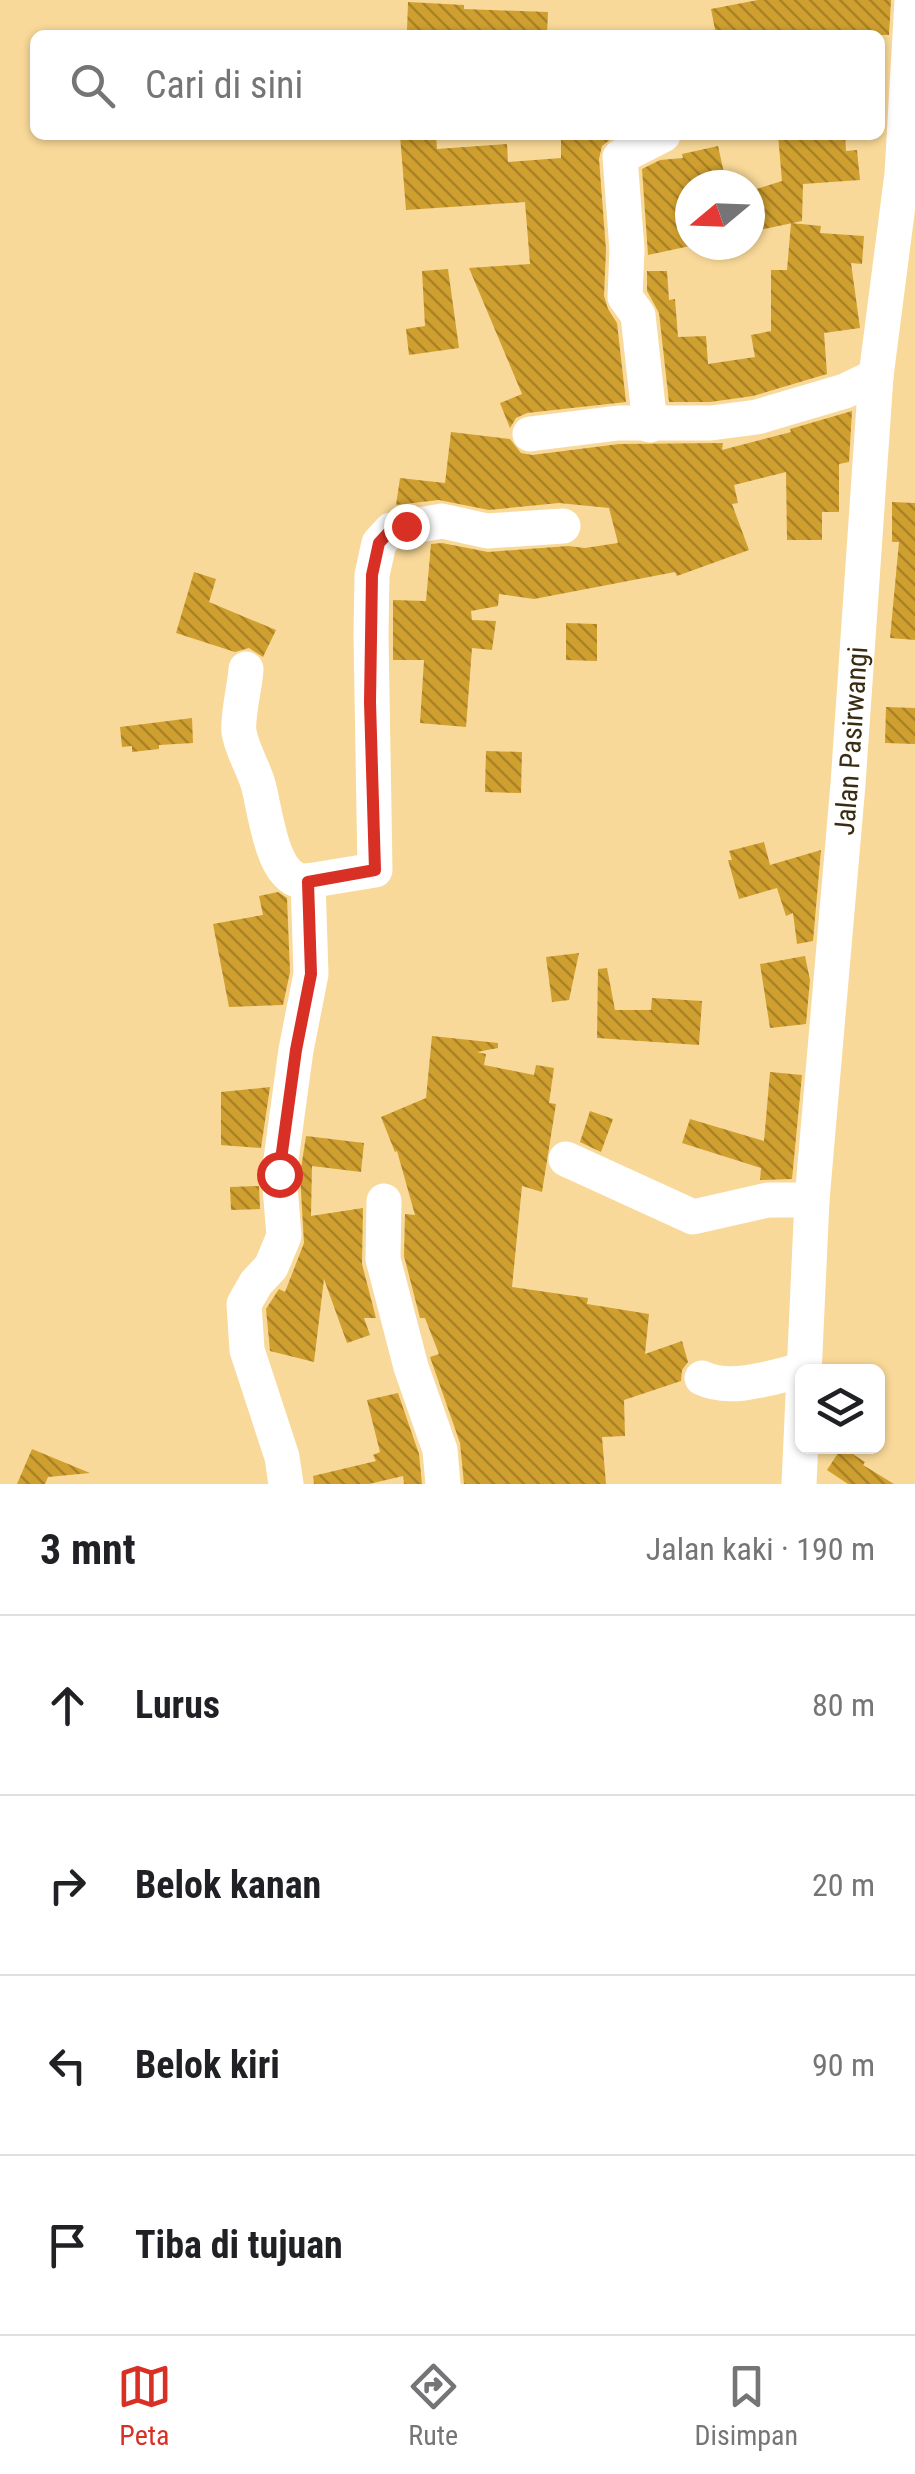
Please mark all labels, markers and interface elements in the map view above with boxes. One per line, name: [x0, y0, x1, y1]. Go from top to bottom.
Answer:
search box: [30, 30, 885, 140]
icon: search: [65, 58, 120, 113]
text: Cari di sini: [145, 63, 303, 107]
north arrow: [675, 170, 765, 260]
route end: [384, 504, 430, 550]
street label: Jalan Pasirwangi: [827, 646, 874, 837]
route start: [257, 1152, 303, 1198]
map controls: [795, 1364, 885, 1454]
button: layers: [795, 1364, 885, 1454]
text: 3 mnt: [40, 1525, 136, 1574]
text: Jalan kaki · 190 m: [646, 1530, 875, 1568]
icon: ahead: [40, 1678, 95, 1733]
text: Lurus: [135, 1683, 220, 1727]
text: 80 m: [812, 1686, 875, 1724]
icon: right: [40, 1858, 95, 1913]
text: Belok kanan: [135, 1863, 321, 1907]
text: 20 m: [812, 1866, 875, 1904]
icon: left: [40, 2038, 95, 2093]
text: Belok kiri: [135, 2043, 280, 2087]
text: 90 m: [812, 2046, 875, 2084]
icon: arrive: [40, 2218, 95, 2273]
text: Tiba di tujuan: [135, 2223, 343, 2267]
tab: Peta: [117, 2359, 172, 2452]
tab: Rute: [406, 2359, 461, 2452]
tab: Disimpan: [695, 2359, 798, 2452]

